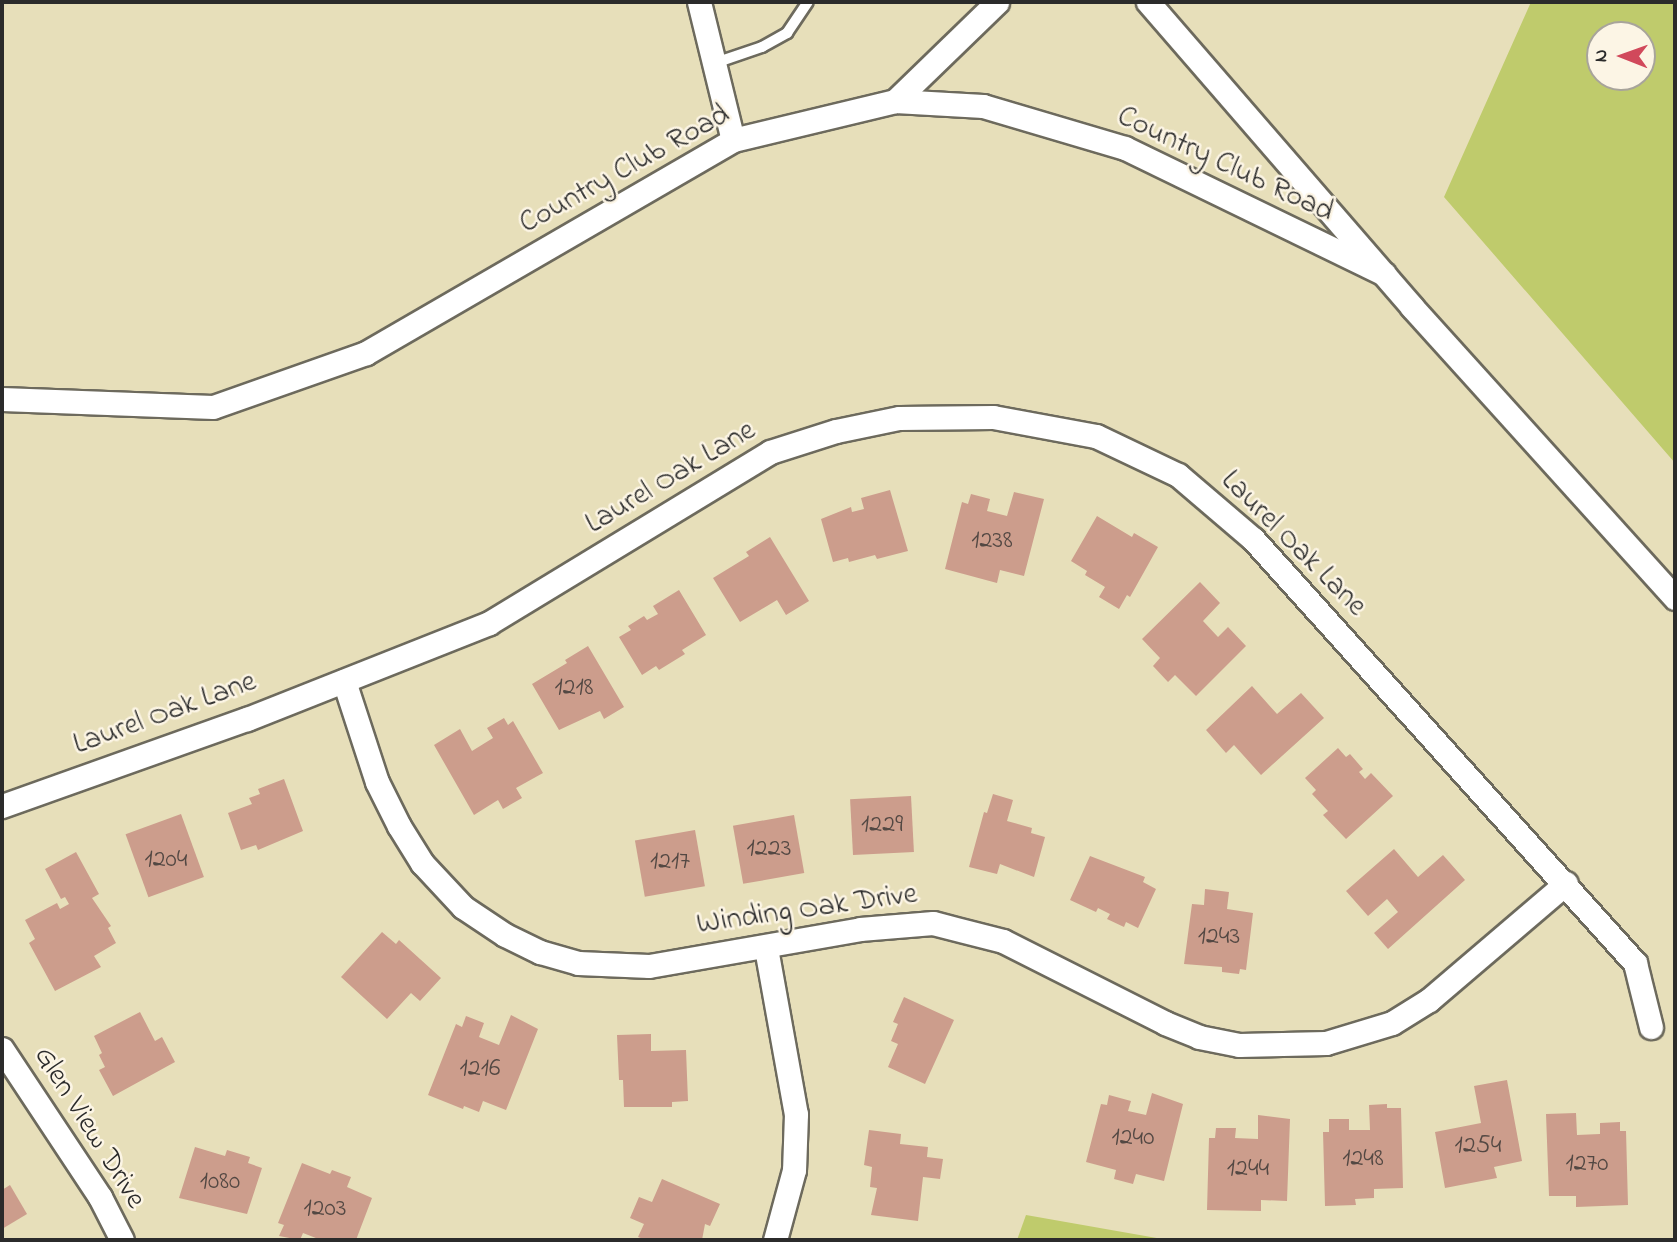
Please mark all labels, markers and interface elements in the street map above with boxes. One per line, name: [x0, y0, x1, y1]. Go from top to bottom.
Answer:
north arrow: [1586, 21, 1656, 91]
text: N: [1588, 49, 1615, 62]
street label: Country Club Road: [514, 97, 736, 243]
street label: Country Club Road: [1111, 99, 1339, 231]
street label: Laurel Oak Lane: [580, 413, 762, 543]
street label: Laurel Oak Lane: [1212, 463, 1374, 625]
house number: 1238: [971, 526, 1013, 558]
street label: Laurel Oak Lane: [69, 664, 261, 764]
house number: 1218: [554, 673, 594, 705]
house number: 1229: [861, 810, 903, 842]
house number: 1223: [747, 834, 791, 866]
house number: 1204: [144, 845, 188, 877]
house number: 1217: [650, 847, 690, 879]
street label: Winding Oak Drive: [694, 877, 920, 943]
house number: 1243: [1198, 922, 1240, 954]
street label: Glen View Drive: [25, 1041, 153, 1215]
house number: 1216: [460, 1054, 500, 1086]
house number: 1240: [1111, 1123, 1155, 1155]
house number: 1254: [1455, 1131, 1501, 1163]
house number: 1248: [1342, 1144, 1384, 1176]
house number: 1270: [1565, 1149, 1609, 1181]
house number: 1244: [1227, 1154, 1269, 1186]
house number: 1080: [200, 1167, 240, 1199]
house number: 1203: [303, 1194, 347, 1226]

